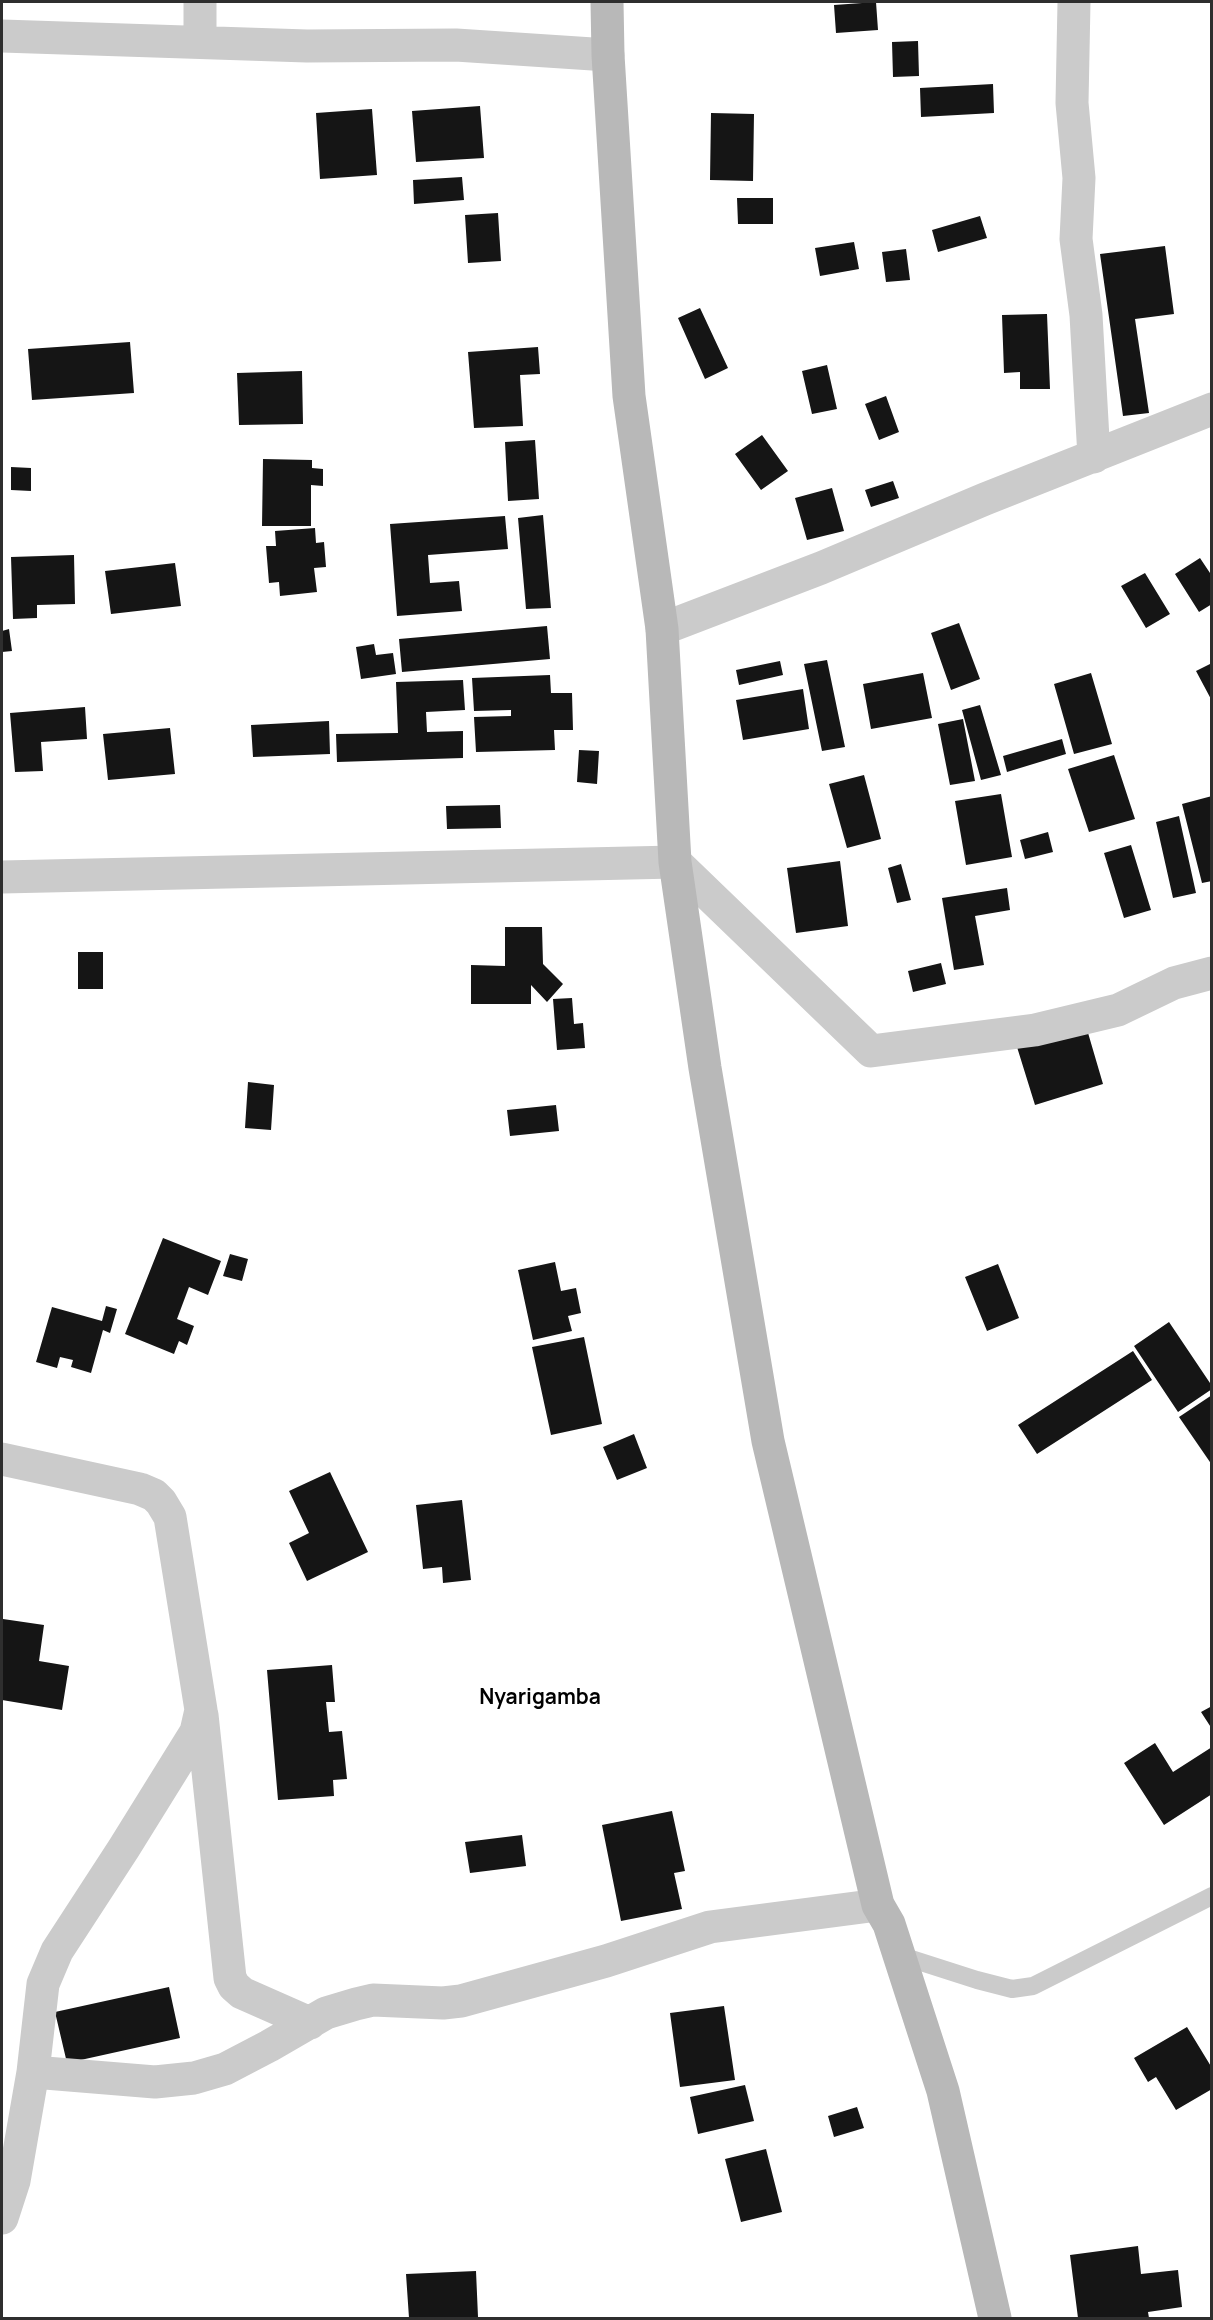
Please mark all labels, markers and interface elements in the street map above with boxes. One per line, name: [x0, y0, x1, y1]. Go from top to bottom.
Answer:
district label: Nyarigamba: [479, 1685, 601, 1711]

